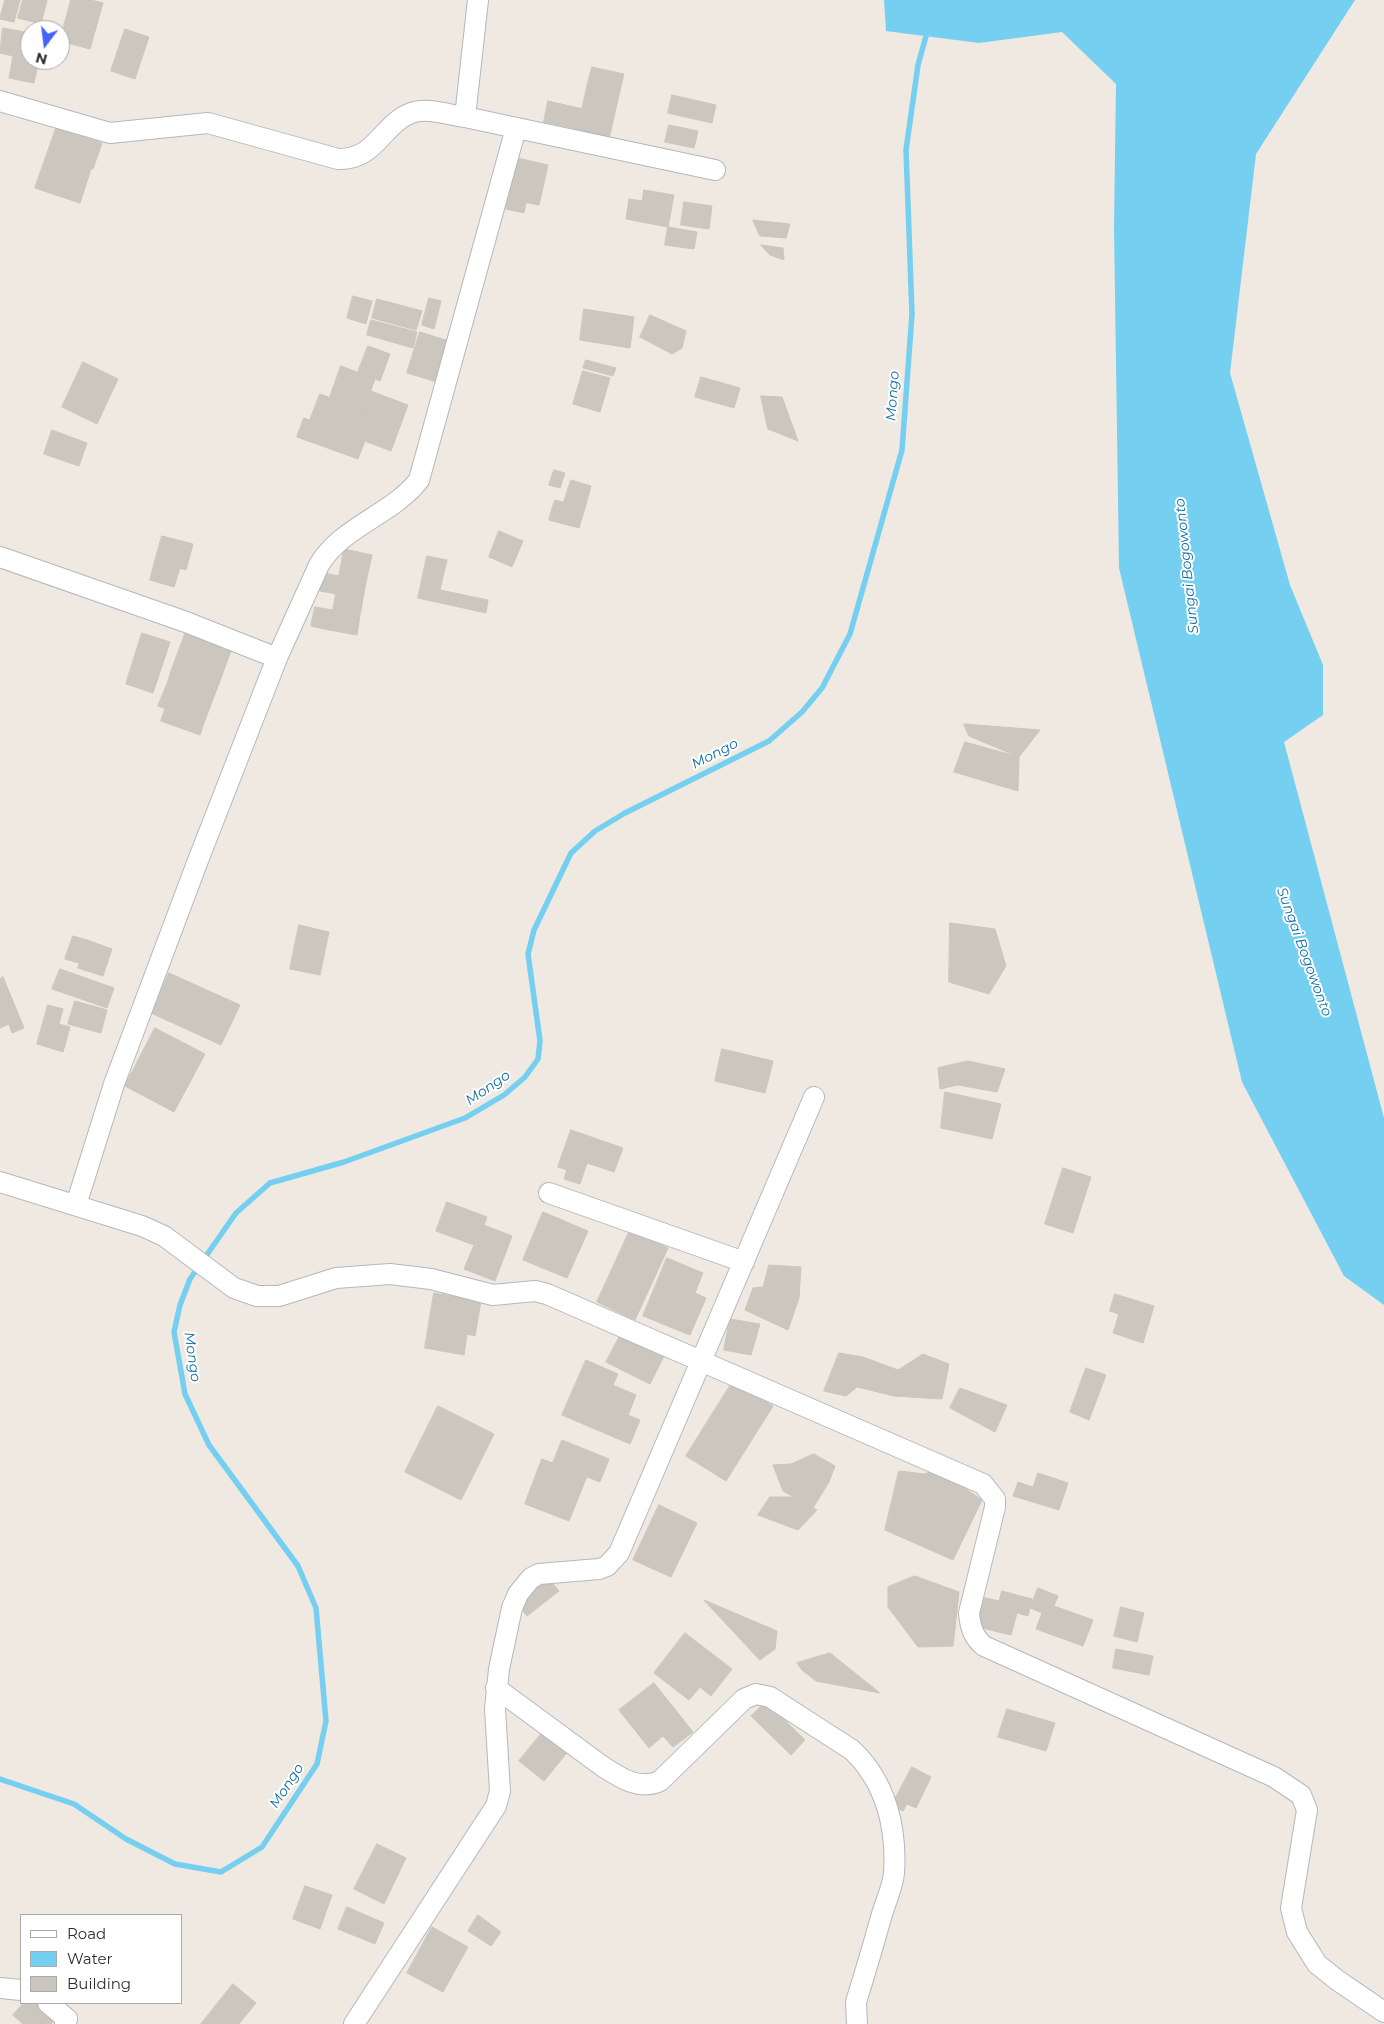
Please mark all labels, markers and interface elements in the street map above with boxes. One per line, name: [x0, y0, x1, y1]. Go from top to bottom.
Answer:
north arrow: [20, 20, 70, 70]
text: N: [34, 48, 49, 69]
water label: Mongo: [883, 370, 903, 422]
water label: Sungai Bogowonto: [1172, 497, 1202, 635]
water label: Mongo: [689, 735, 741, 773]
water label: Sungai Bogowonto: [1273, 885, 1335, 1019]
water label: Mongo: [463, 1067, 513, 1109]
water label: Mongo: [180, 1331, 204, 1383]
water label: Mongo: [266, 1760, 308, 1812]
legend: [20, 1914, 182, 2004]
text: Road: [67, 1924, 106, 1943]
text: Water: [67, 1949, 113, 1968]
text: Building: [67, 1974, 131, 1993]

